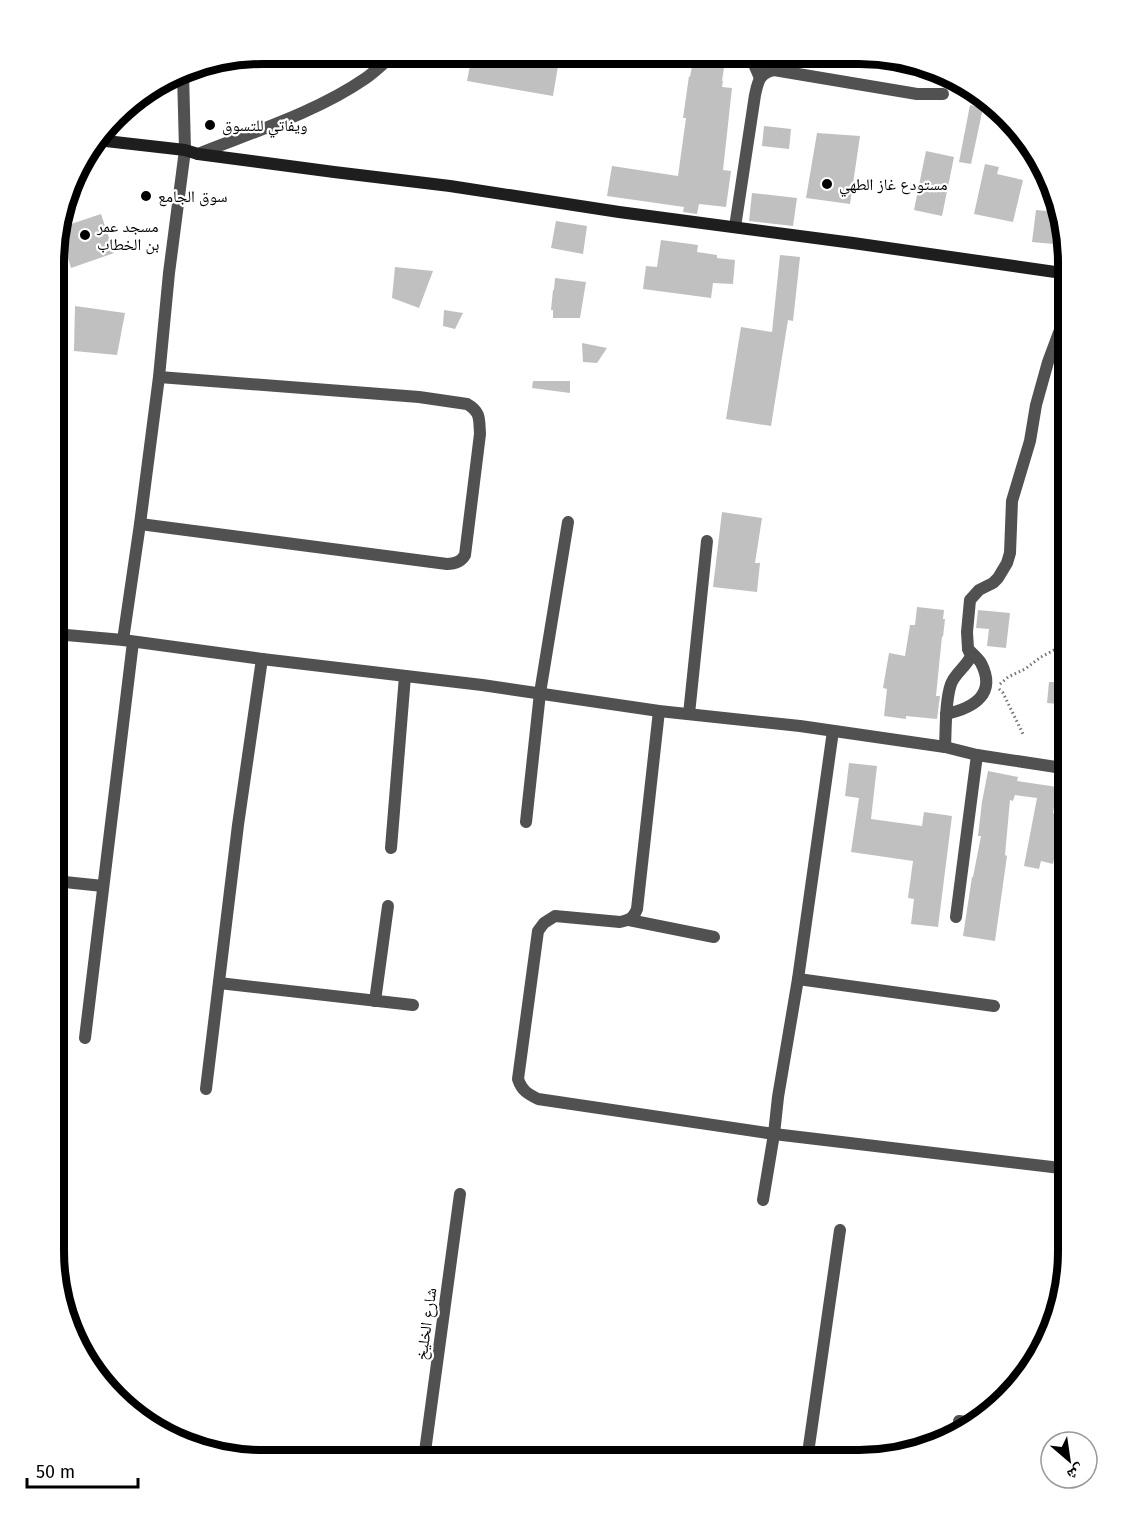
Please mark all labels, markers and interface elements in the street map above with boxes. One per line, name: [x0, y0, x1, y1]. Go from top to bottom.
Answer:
place label: ويفاتي للتسوق: [222, 116, 307, 138]
marker: ويفاتي للتسوق: [203, 118, 217, 132]
place label: مستودع غاز الطهي: [839, 175, 948, 197]
marker: مستودع غاز الطهي: [820, 177, 834, 191]
place label: سوق الجامع: [158, 187, 227, 207]
marker: سوق الجامع: [139, 189, 153, 203]
place label: مسجد عمر بن الخطاب: [96, 217, 159, 255]
marker: مسجد عمر بن الخطاب: [78, 228, 92, 242]
street label: شارع الخليخ: [412, 1287, 441, 1362]
north arrow: [1039, 1430, 1099, 1490]
scale bar: [27, 1451, 138, 1489]
text: ش: [1064, 1460, 1088, 1485]
text: 50 m: [36, 1461, 75, 1483]

